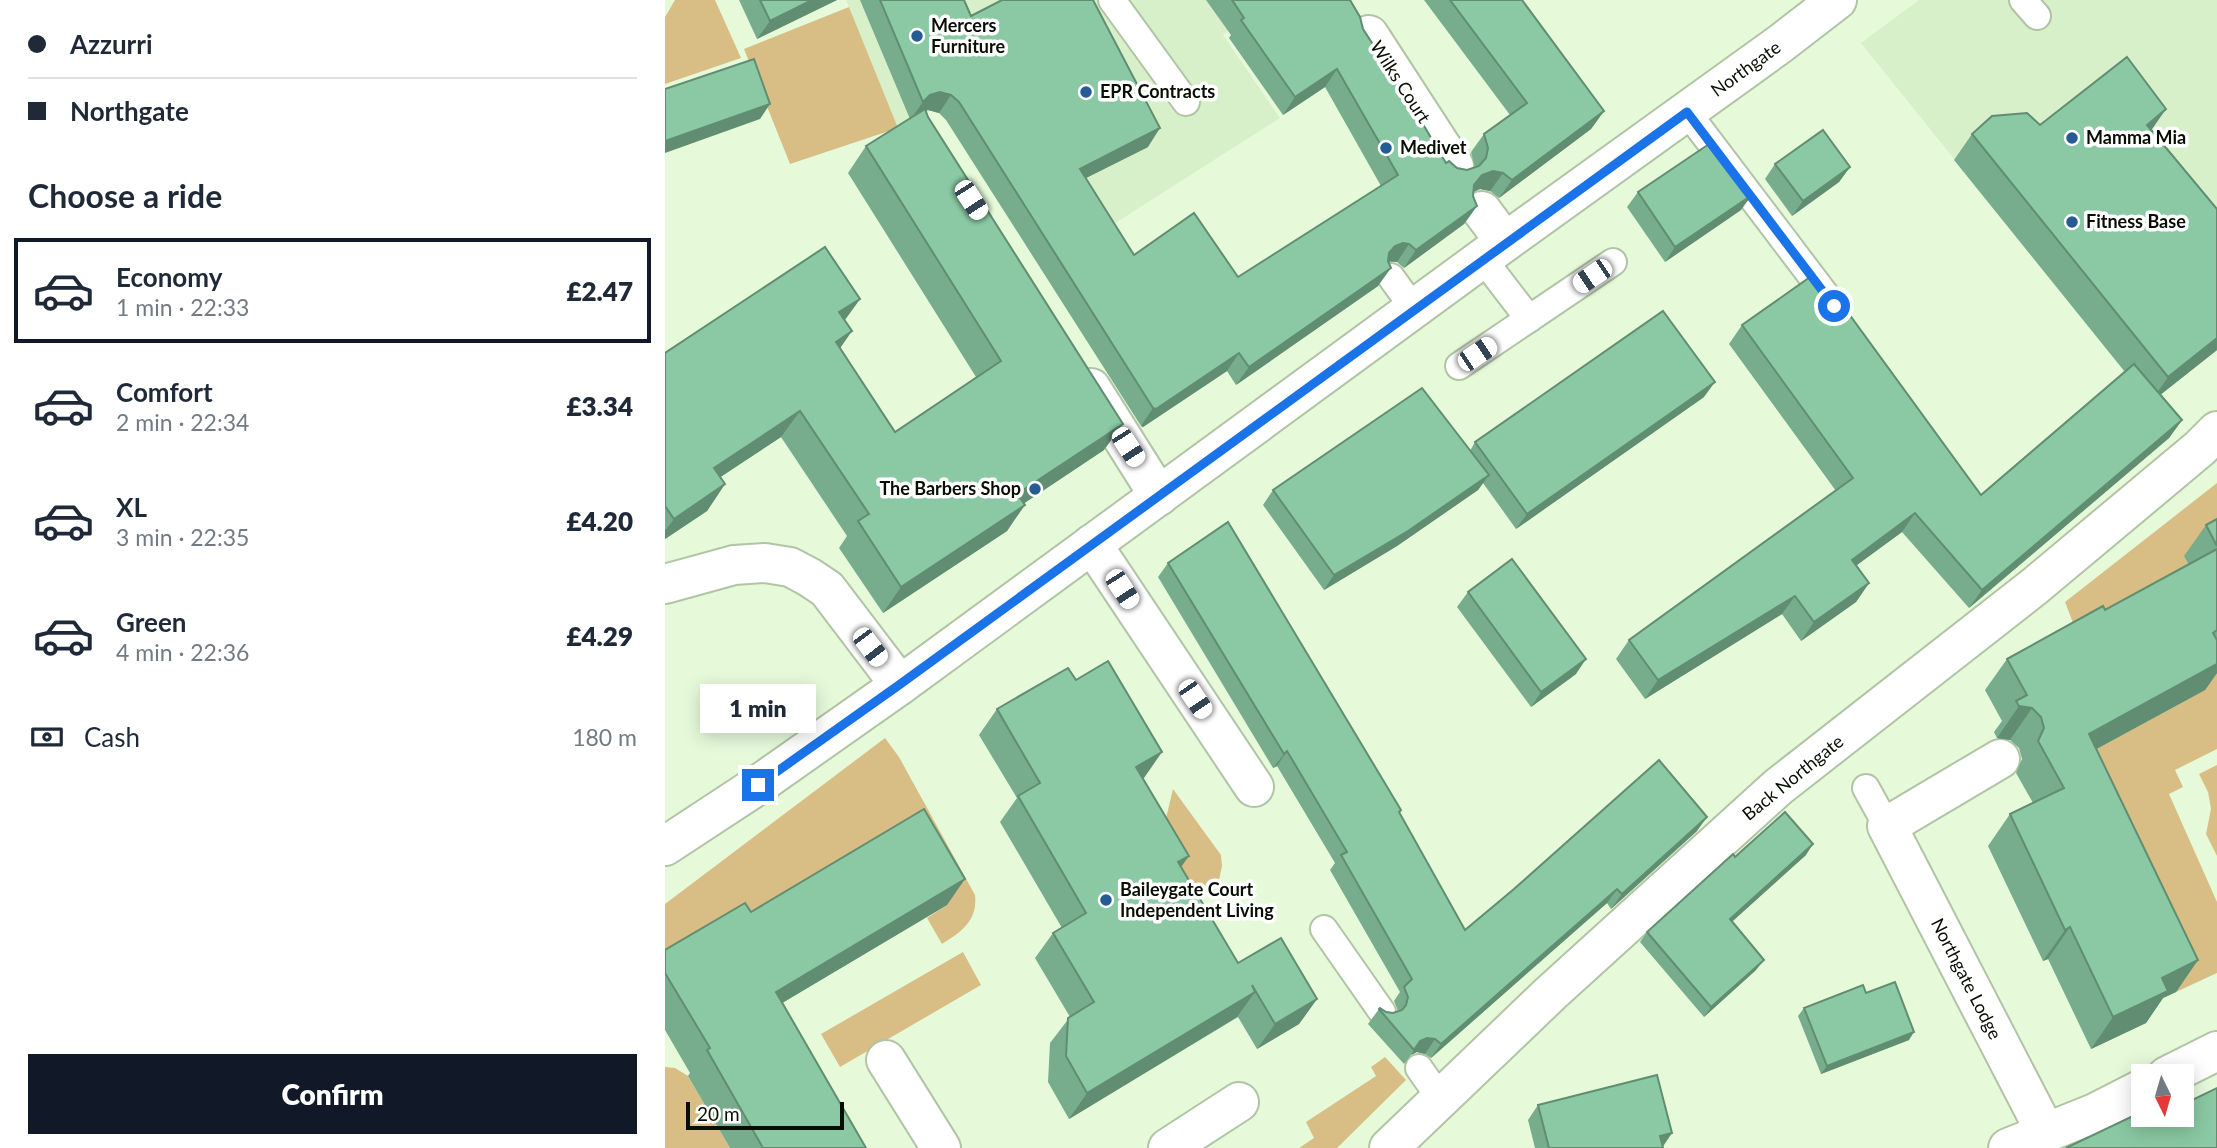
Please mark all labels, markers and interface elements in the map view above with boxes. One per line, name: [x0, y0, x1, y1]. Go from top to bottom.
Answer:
place label: Mercers Furniture: [931, 14, 1005, 57]
text: Azzurri: [70, 28, 153, 60]
marker: Mercers Furniture: [909, 28, 925, 44]
street label: Wilks Court: [1366, 36, 1436, 127]
street label: Northgate: [1706, 36, 1785, 101]
place label: EPR Contracts: [1100, 80, 1215, 102]
marker: EPR Contracts: [1078, 84, 1094, 100]
text: Northgate: [70, 95, 189, 127]
place label: Mamma Mia: [2086, 126, 2186, 148]
marker: Mamma Mia: [2064, 130, 2080, 146]
place label: Medivet: [1400, 136, 1467, 158]
marker: Medivet: [1378, 140, 1394, 156]
text: Choose a ride: [28, 176, 222, 215]
car: [951, 177, 992, 223]
place label: Fitness Base: [2086, 210, 2186, 232]
marker: Fitness Base: [2064, 214, 2080, 230]
car: [1569, 256, 1616, 296]
icon: car: [32, 259, 95, 322]
text: Economy: [116, 261, 222, 293]
text: £2.47: [566, 275, 633, 307]
route start: [1818, 290, 1850, 322]
text: 1 min · 22:33: [116, 293, 249, 321]
car: [1454, 334, 1501, 374]
icon: car: [32, 374, 95, 437]
text: Comfort: [116, 376, 213, 408]
text: £3.34: [566, 390, 633, 422]
text: 2 min · 22:34: [116, 408, 249, 436]
car: [1108, 424, 1149, 470]
place label: The Barbers Shop: [879, 477, 1021, 499]
marker: The Barbers Shop: [1027, 481, 1043, 497]
icon: car: [32, 489, 95, 552]
text: XL: [116, 491, 147, 523]
text: £4.20: [566, 505, 633, 537]
text: 3 min · 22:35: [116, 523, 249, 551]
car: [1102, 566, 1143, 612]
icon: car: [32, 604, 95, 667]
text: Green: [116, 606, 186, 638]
text: £4.29: [566, 620, 633, 652]
car: [849, 624, 892, 670]
text: 4 min · 22:36: [116, 638, 249, 666]
car: [1175, 676, 1216, 722]
callout: 1 min: [700, 684, 816, 732]
text: 1 min: [729, 694, 787, 722]
icon: cash: [28, 718, 66, 756]
text: Cash: [84, 721, 140, 753]
text: 180 m: [572, 723, 637, 751]
street label: Back Northgate: [1737, 730, 1847, 825]
route end: [742, 769, 774, 801]
place label: Baileygate Court Independent Living: [1120, 878, 1274, 921]
marker: Baileygate Court Independent Living: [1098, 892, 1114, 908]
street label: Northgate Lodge: [1927, 914, 2007, 1043]
button: Confirm: [28, 1054, 637, 1134]
north arrow: [2131, 1064, 2195, 1127]
map controls: [2131, 1064, 2194, 1127]
scale bar: [686, 1099, 843, 1131]
text: 20 m: [697, 1102, 740, 1125]

